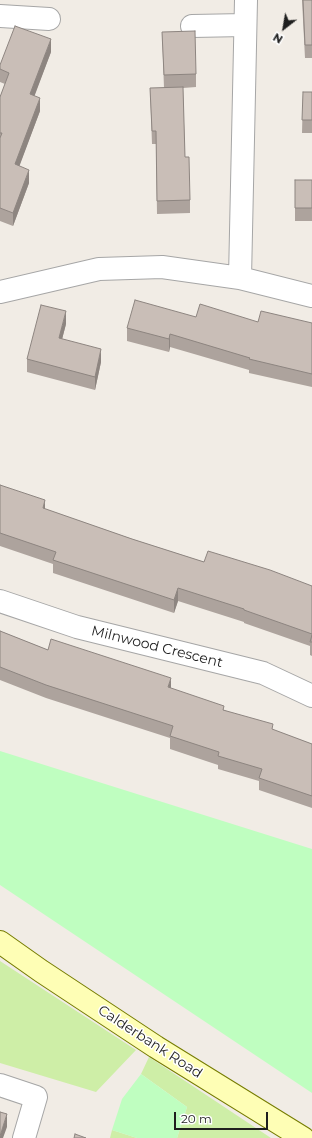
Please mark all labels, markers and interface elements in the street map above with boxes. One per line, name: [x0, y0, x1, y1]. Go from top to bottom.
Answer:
north arrow: [264, 8, 304, 48]
text: N: [270, 30, 285, 47]
street label: Milnwood Crescent: [89, 623, 225, 671]
street label: Calderbank Road: [95, 1002, 205, 1082]
scale bar: [176, 1104, 270, 1130]
text: 20 m: [181, 1111, 212, 1126]

